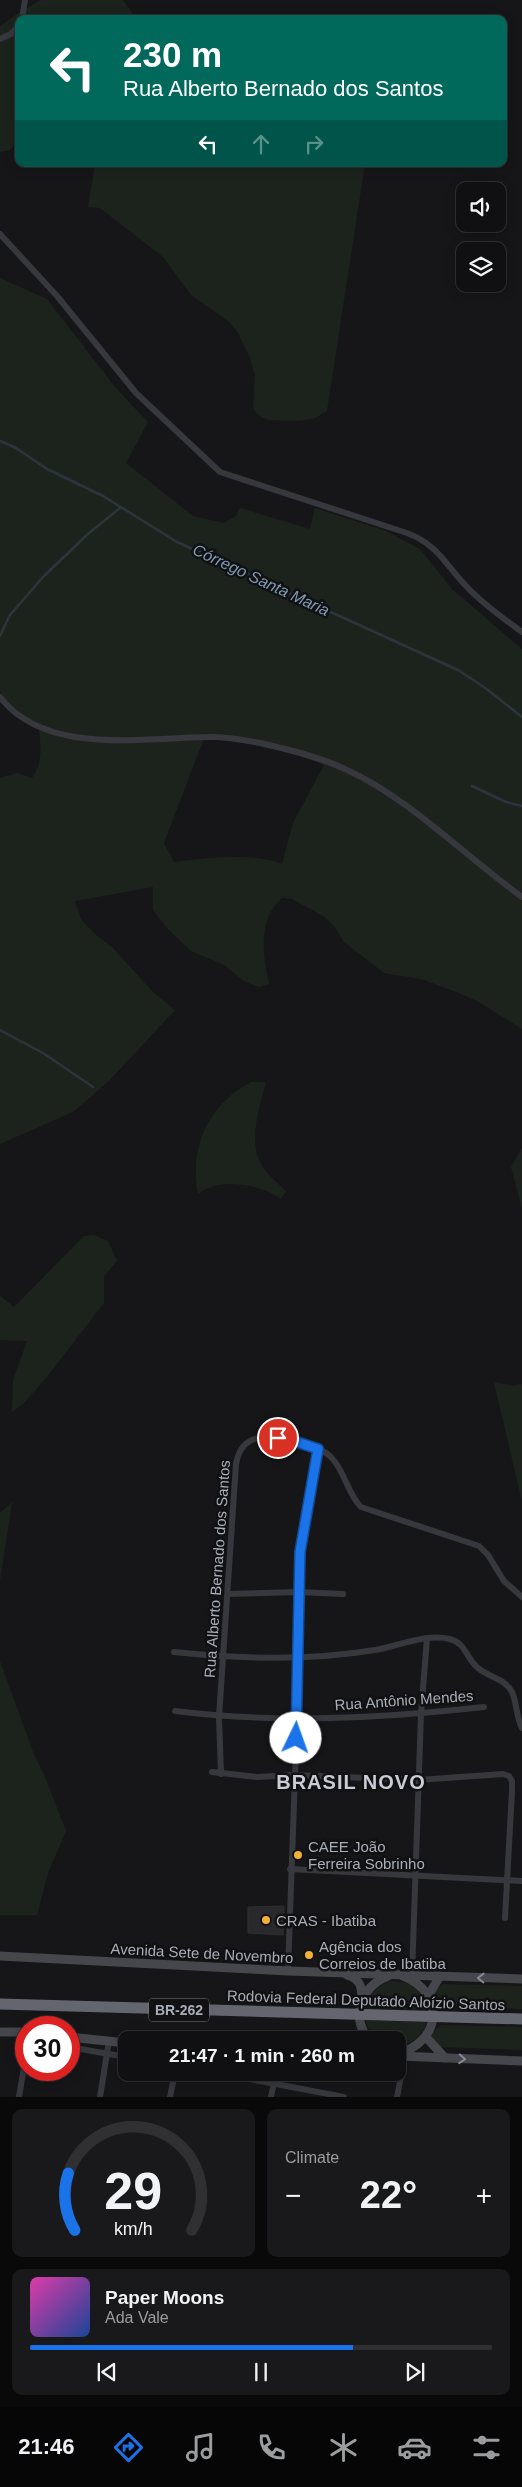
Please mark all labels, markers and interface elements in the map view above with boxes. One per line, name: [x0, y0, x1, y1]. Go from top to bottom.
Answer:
icon: left: [40, 35, 105, 100]
text: 230 m: [123, 35, 222, 74]
text: Rua Alberto Bernado dos Santos: [123, 76, 443, 101]
icon: left: [194, 130, 222, 158]
icon: ahead: [247, 130, 275, 158]
icon: right: [300, 130, 328, 158]
map controls: [456, 182, 506, 292]
button: sound: [456, 182, 506, 232]
button: layers: [456, 242, 506, 292]
water label: Córrego Santa Maria: [190, 541, 332, 619]
pin: [257, 1417, 299, 1459]
icon: arrive: [264, 1424, 292, 1452]
street label: Rua Alberto Bernado dos Santos: [201, 1459, 233, 1679]
street label: Rua Antônio Mendes: [334, 1687, 474, 1713]
position arrow: [269, 1711, 321, 1763]
district label: BRASIL NOVO: [276, 1771, 426, 1793]
place label: CAEE João Ferreira Sobrinho: [308, 1838, 425, 1872]
marker: CAEE João Ferreira Sobrinho: [292, 1849, 304, 1861]
place label: CRAS - Ibatiba: [276, 1912, 377, 1929]
marker: CRAS - Ibatiba: [260, 1914, 272, 1926]
place label: Agência dos Correios de Ibatiba: [319, 1938, 446, 1972]
street label: Avenida Sete de Novembro: [110, 1940, 294, 1966]
marker: Agência dos Correios de Ibatiba: [303, 1949, 315, 1961]
one-way arrow: [477, 1972, 485, 1983]
street label: Rodovia Federal Deputado Aloízio Santos: [227, 1987, 505, 2013]
road number: BR-262: [149, 1998, 209, 2022]
speed limit sign: 30: [15, 2016, 80, 2081]
text: 21:47 · 1 min · 260 m: [169, 2045, 355, 2066]
one-way arrow: [459, 2054, 467, 2065]
text: Climate: [285, 2149, 339, 2166]
text: 29: [105, 2162, 162, 2220]
text: 22°: [360, 2174, 417, 2216]
text: −: [285, 2180, 301, 2211]
text: +: [476, 2180, 492, 2211]
text: km/h: [114, 2219, 153, 2239]
text: Paper Moons: [105, 2287, 224, 2308]
text: Ada Vale: [105, 2309, 169, 2326]
icon: previous: [93, 2358, 121, 2386]
icon: pause: [247, 2358, 275, 2386]
icon: next: [401, 2358, 429, 2386]
icon: directions: [111, 2430, 146, 2465]
icon: music: [183, 2430, 218, 2465]
icon: phone: [254, 2430, 289, 2465]
icon: climate: [326, 2430, 361, 2465]
icon: car: [397, 2430, 432, 2465]
icon: filters: [469, 2430, 504, 2465]
text: 21:46: [18, 2434, 75, 2459]

